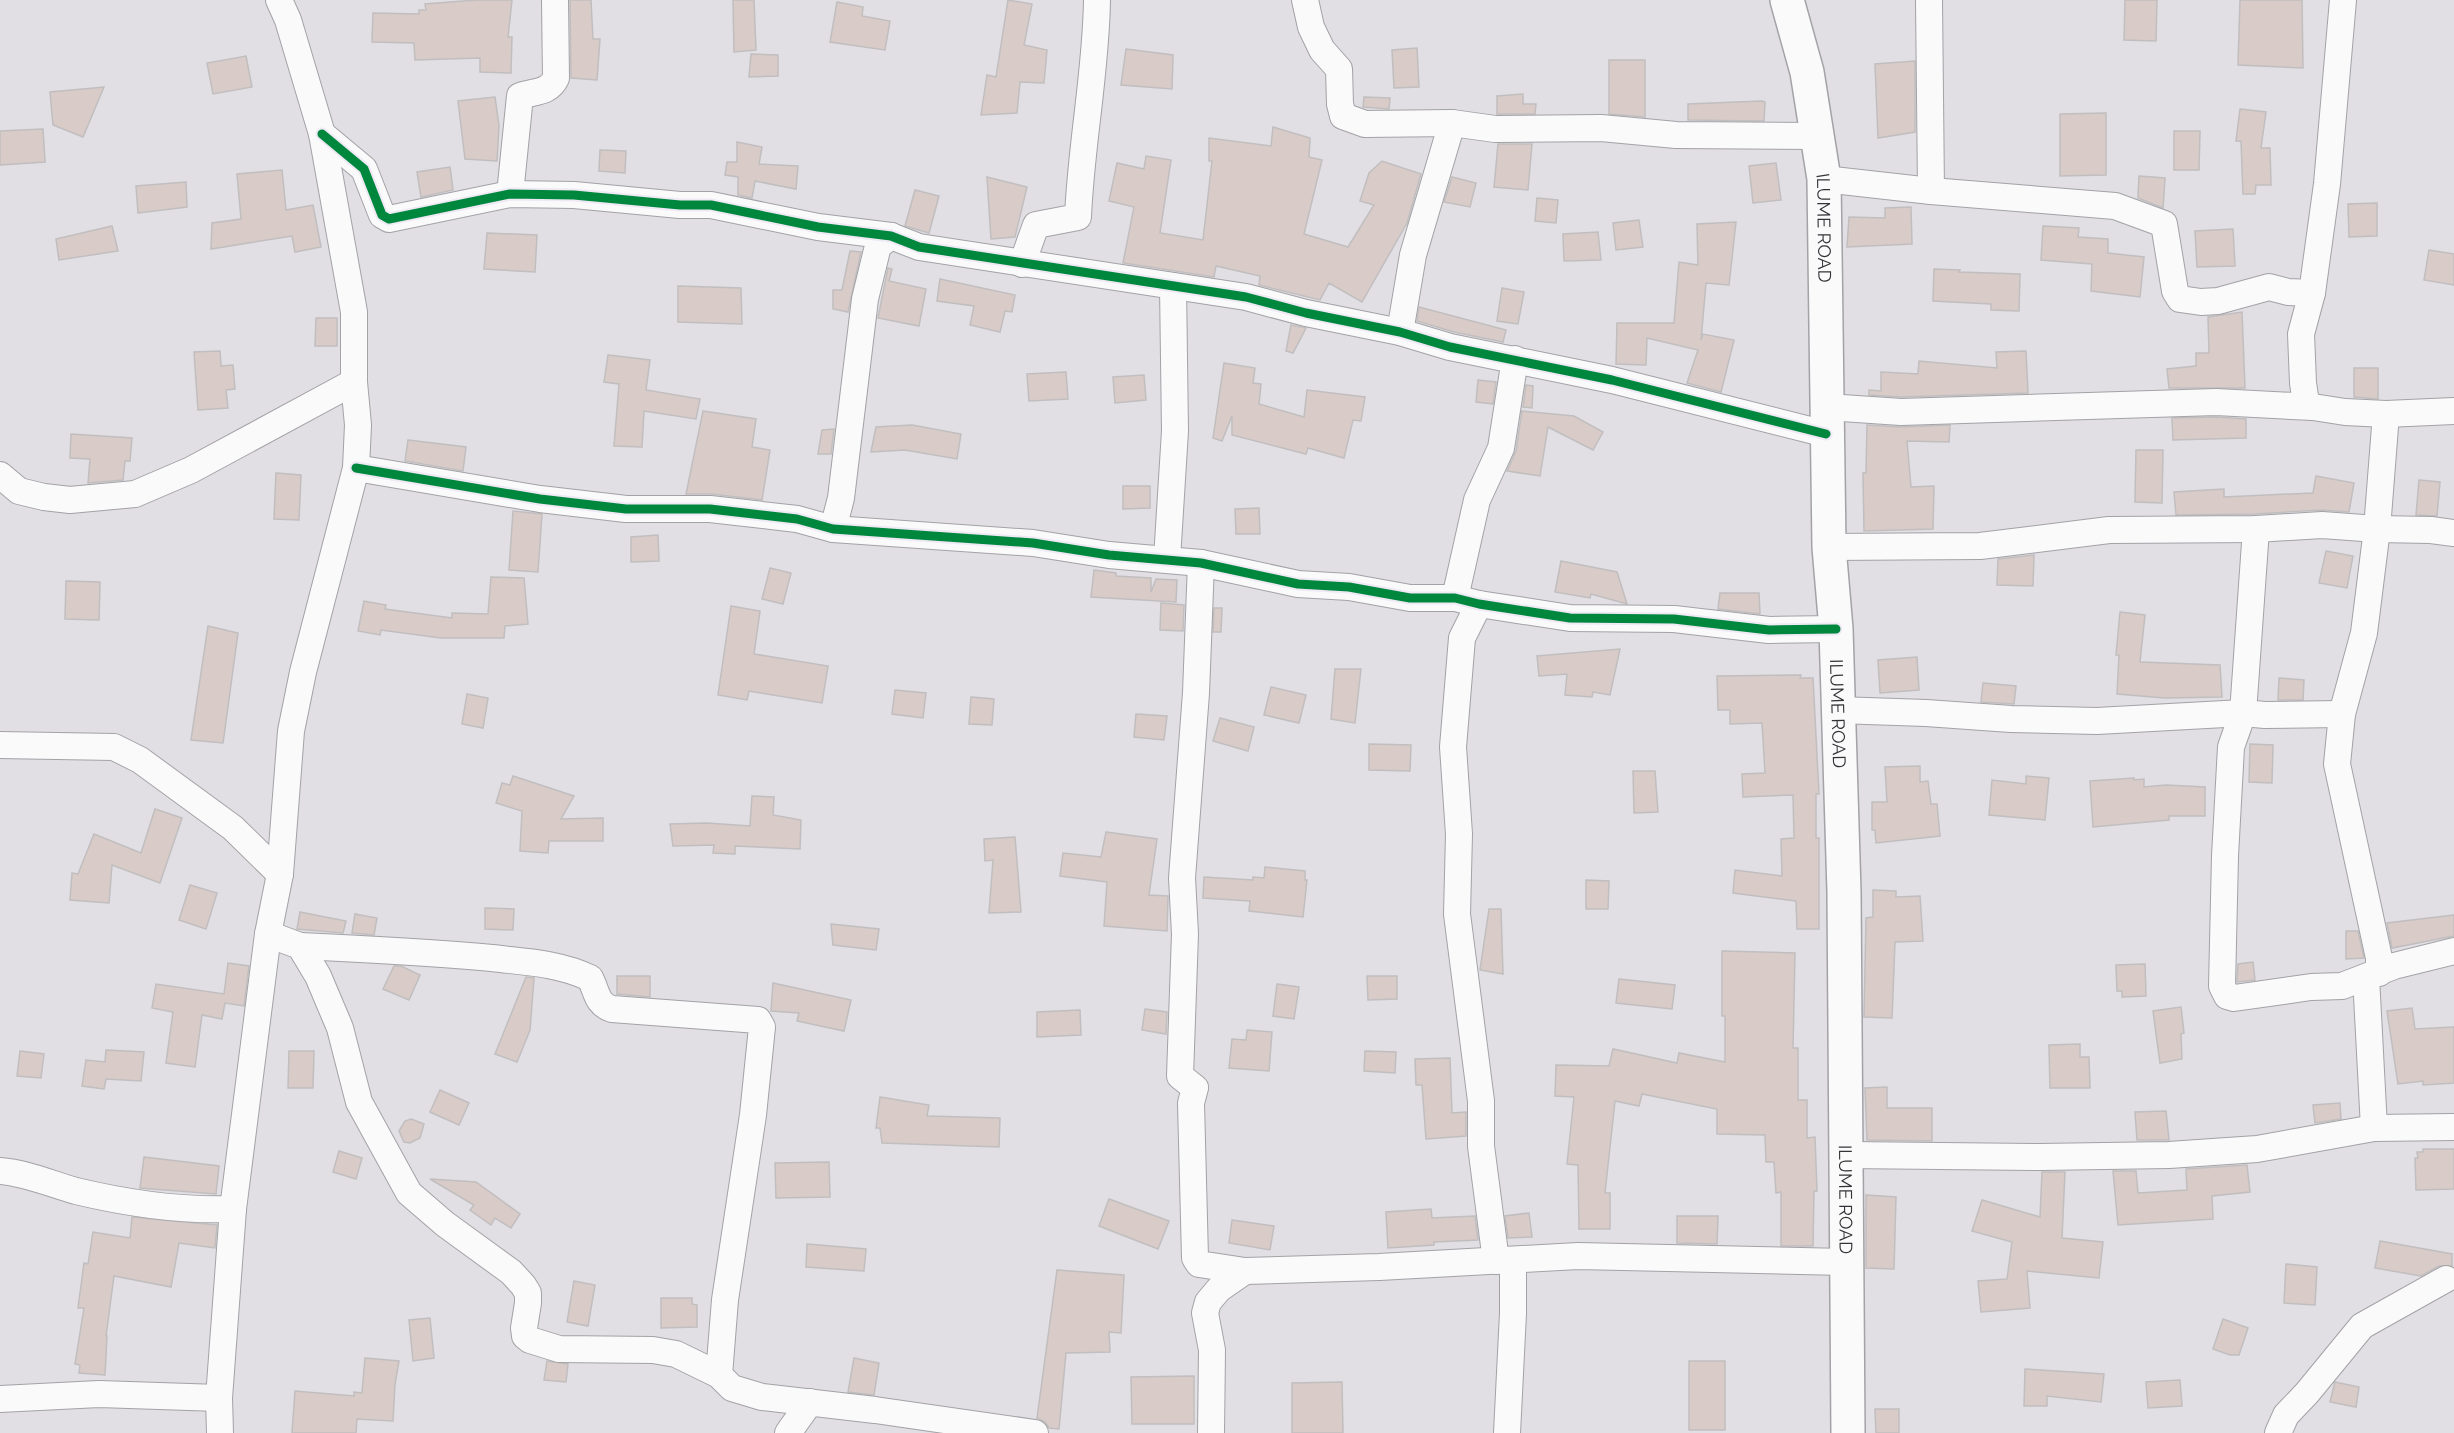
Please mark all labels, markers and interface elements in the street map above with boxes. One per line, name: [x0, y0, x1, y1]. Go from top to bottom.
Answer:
street label: ILUME ROAD: [1813, 172, 1836, 283]
street label: ILUME ROAD: [1826, 659, 1851, 769]
street label: ILUME ROAD: [1835, 1145, 1857, 1254]

